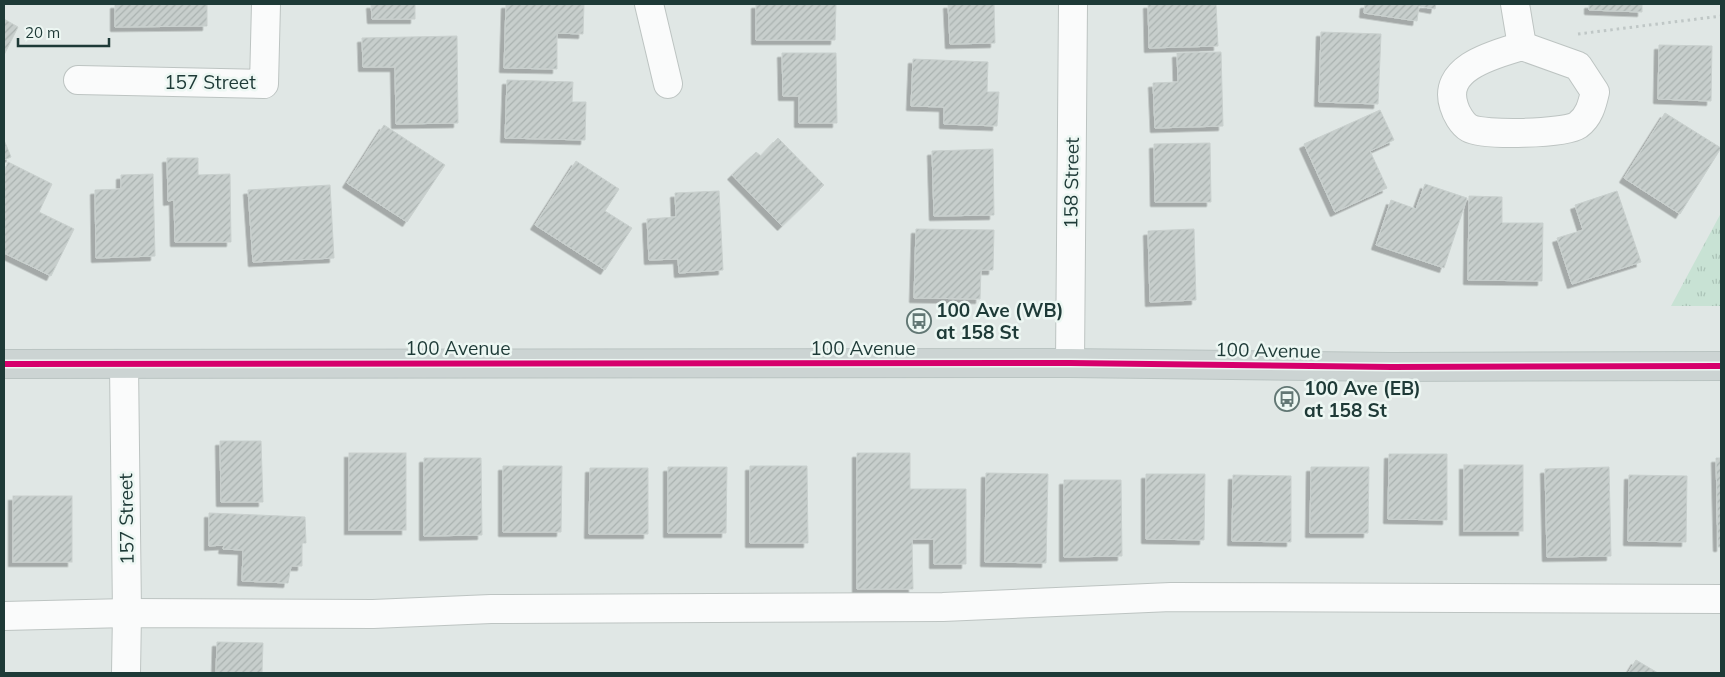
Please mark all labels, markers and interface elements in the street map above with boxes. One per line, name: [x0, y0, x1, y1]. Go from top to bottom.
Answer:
scale bar: [18, 15, 109, 47]
text: 20 m: [25, 23, 60, 42]
street label: 157 Street: [164, 70, 256, 94]
street label: 158 Street: [1058, 137, 1084, 229]
place label: 100 Ave (WB) at 158 St: [936, 298, 1063, 344]
bus stop icon: 100 Ave (WB) at 158 St: [906, 308, 932, 334]
street label: 100 Avenue: [405, 336, 511, 360]
street label: 100 Avenue: [810, 336, 916, 360]
street label: 100 Avenue: [1215, 337, 1321, 363]
place label: 100 Ave (EB) at 158 St: [1304, 376, 1421, 422]
bus stop icon: 100 Ave (EB) at 158 St: [1274, 386, 1300, 412]
street label: 157 Street: [113, 473, 139, 565]

